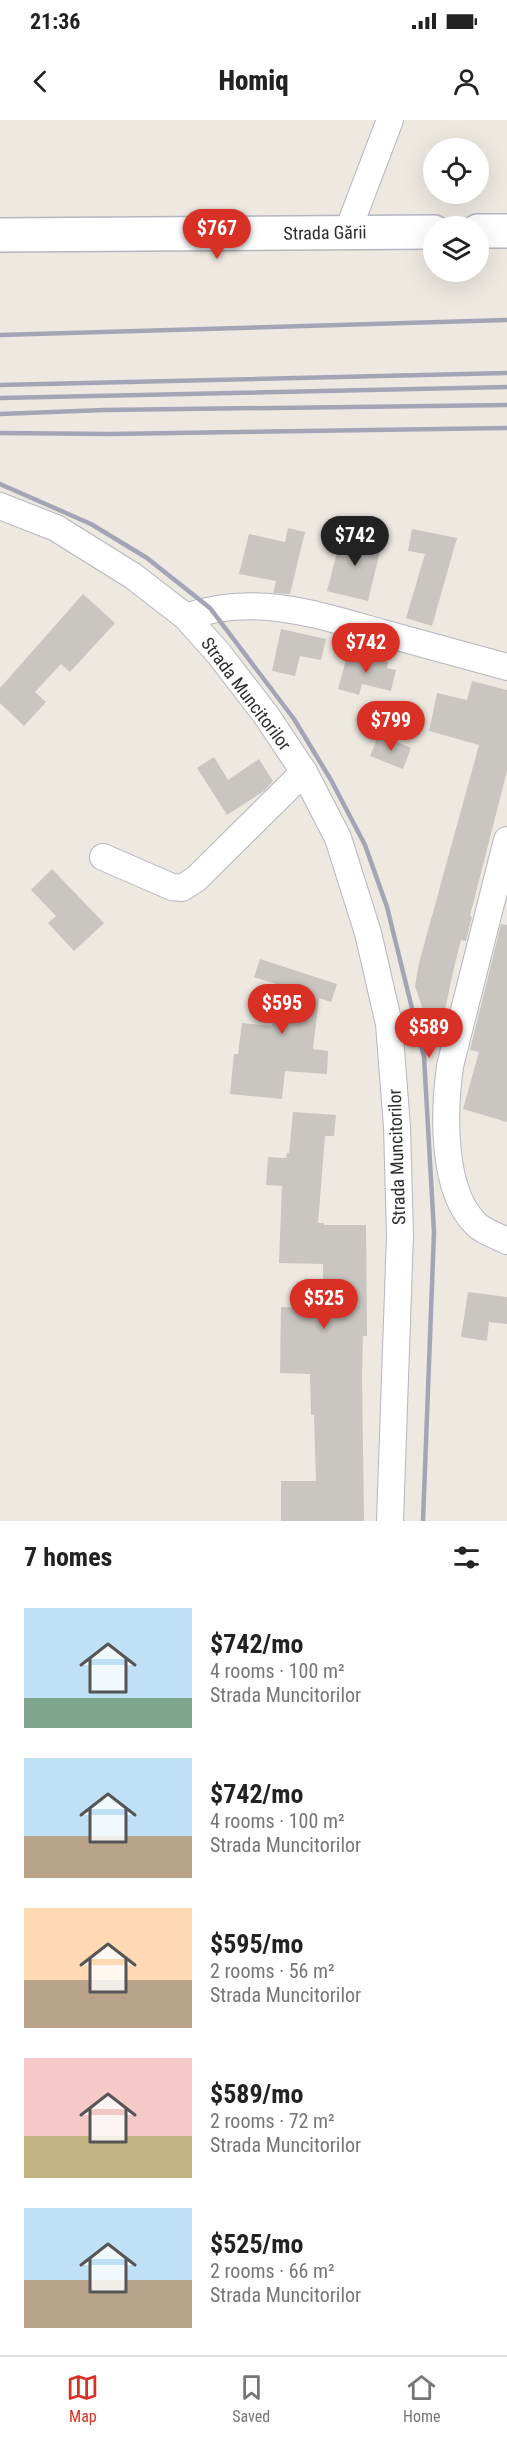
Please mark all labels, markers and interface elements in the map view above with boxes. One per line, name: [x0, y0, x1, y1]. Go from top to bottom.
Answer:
text: 21:36: [30, 9, 81, 34]
icon: back: [24, 65, 57, 98]
text: Homiq: [218, 65, 289, 97]
icon: person: [450, 65, 483, 98]
map controls: [423, 138, 489, 282]
button: locate: [423, 138, 489, 204]
pin: $767: [181, 209, 253, 260]
text: $767: [197, 216, 237, 240]
button: layers: [423, 216, 489, 282]
street label: Strada Gării: [283, 221, 367, 244]
pin: $742: [319, 516, 391, 567]
text: $742: [335, 523, 375, 547]
pin: $742: [330, 623, 402, 674]
text: $742: [346, 630, 386, 654]
street label: Strada Muncitorilor: [197, 633, 296, 755]
pin: $799: [355, 701, 427, 752]
text: $799: [371, 708, 411, 732]
pin: $595: [246, 984, 318, 1035]
text: $595: [262, 991, 302, 1015]
pin: $589: [393, 1008, 465, 1059]
text: $589: [409, 1015, 449, 1039]
street label: Strada Muncitorilor: [384, 1088, 409, 1225]
pin: $525: [288, 1279, 360, 1330]
text: $525: [304, 1286, 344, 1310]
icon: filters: [450, 1541, 483, 1574]
text: 7 homes: [24, 1542, 112, 1572]
text: $742/mo: [210, 1629, 303, 1659]
icon: home: [72, 1632, 144, 1704]
text: 4 rooms · 100 m²: [210, 1659, 345, 1683]
text: Strada Muncitorilor: [210, 1683, 361, 1707]
text: $742/mo: [210, 1779, 303, 1809]
icon: home: [72, 1782, 144, 1854]
text: 4 rooms · 100 m²: [210, 1809, 345, 1833]
text: Strada Muncitorilor: [210, 1833, 361, 1857]
text: $595/mo: [210, 1929, 303, 1959]
icon: home: [72, 1932, 144, 2004]
text: 2 rooms · 56 m²: [210, 1959, 335, 1983]
text: Strada Muncitorilor: [210, 1983, 361, 2007]
text: $589/mo: [210, 2079, 303, 2109]
icon: home: [72, 2082, 144, 2154]
text: 2 rooms · 72 m²: [210, 2109, 335, 2133]
text: Strada Muncitorilor: [210, 2133, 361, 2157]
text: $525/mo: [210, 2229, 303, 2259]
icon: home: [72, 2232, 144, 2304]
text: 2 rooms · 66 m²: [210, 2259, 335, 2283]
text: Strada Muncitorilor: [210, 2283, 361, 2307]
tab: Map: [66, 2371, 99, 2426]
tab: Saved: [232, 2371, 270, 2426]
tab: Home: [403, 2371, 441, 2426]

